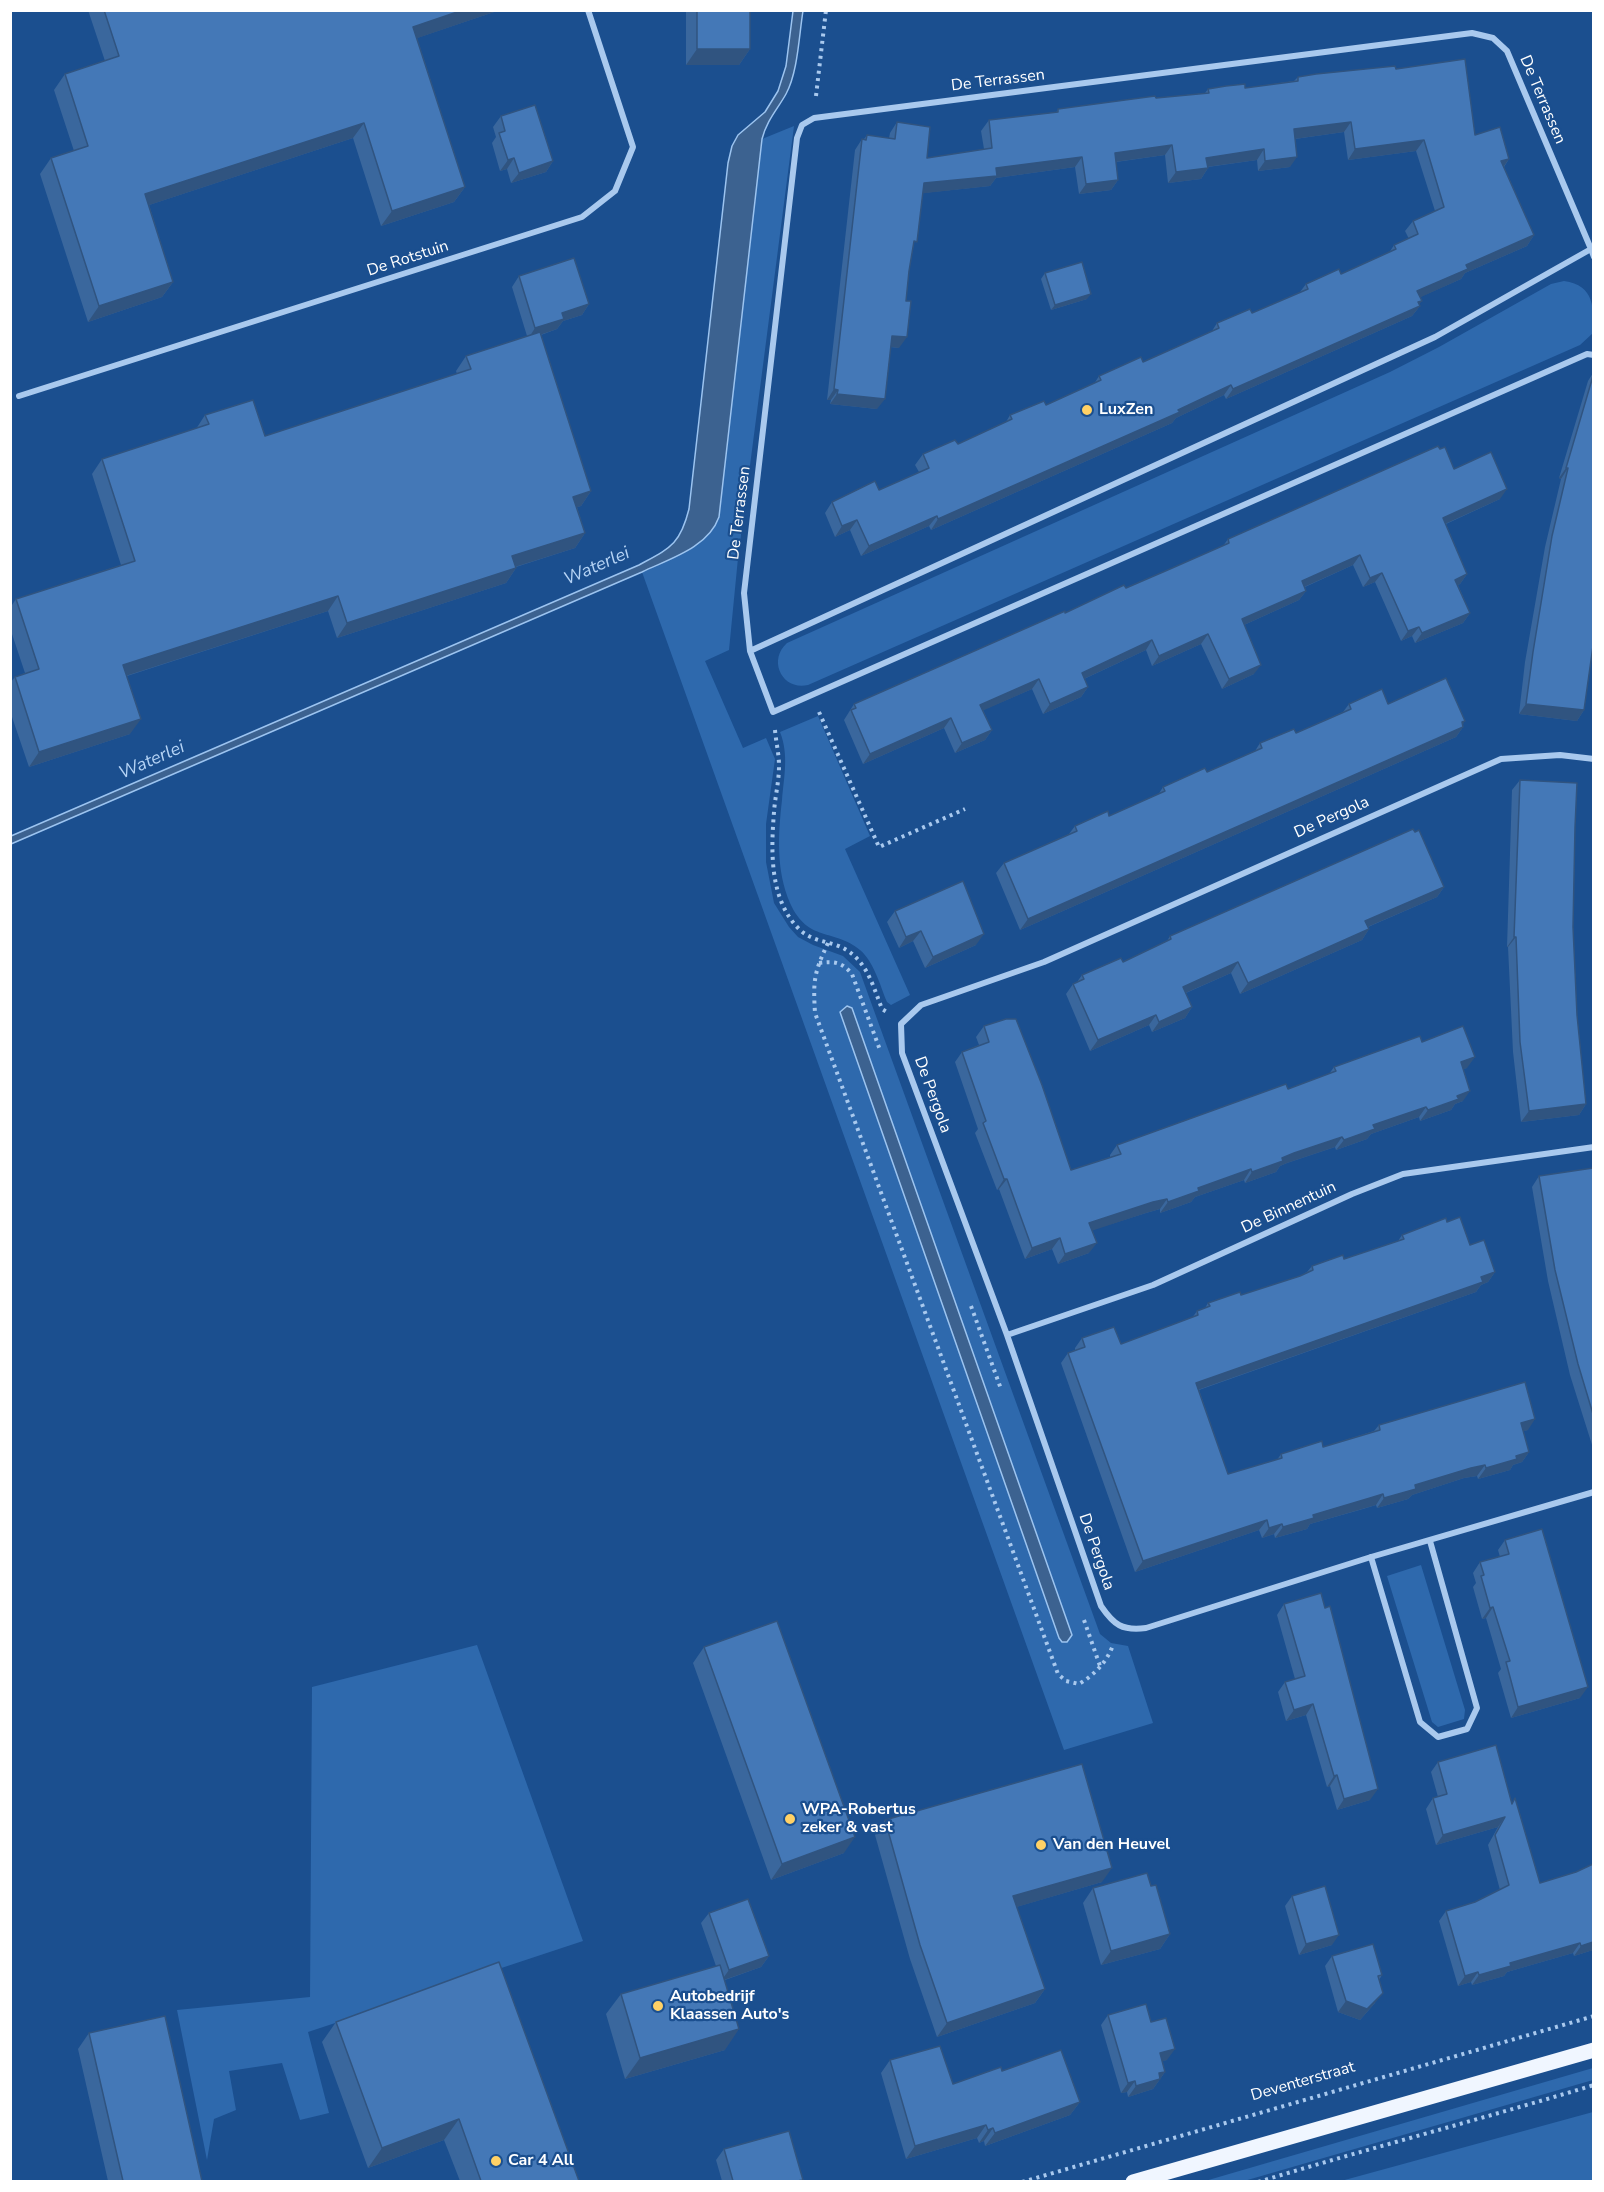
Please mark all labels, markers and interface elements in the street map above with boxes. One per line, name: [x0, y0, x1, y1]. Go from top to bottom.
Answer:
street label: De Terrassen: [1515, 53, 1569, 147]
street label: De Terrassen: [950, 66, 1046, 96]
street label: De Rotstuin: [365, 237, 451, 281]
place label: LuxZen: [1099, 400, 1153, 420]
marker: LuxZen: [1080, 403, 1094, 417]
street label: De Terrassen: [725, 465, 755, 561]
water label: Waterlei: [561, 543, 633, 591]
water label: Waterlei: [116, 737, 188, 785]
street label: De Pergola: [1292, 793, 1372, 843]
street label: De Pergola: [909, 1054, 955, 1136]
street label: De Binnentuin: [1239, 1178, 1339, 1238]
street label: De Pergola: [1074, 1511, 1118, 1593]
place label: WPA-Robertus zeker & vast: [802, 1800, 916, 1838]
marker: WPA-Robertus zeker & vast: [783, 1812, 797, 1826]
place label: Van den Heuvel: [1053, 1835, 1170, 1855]
marker: Van den Heuvel: [1034, 1838, 1048, 1852]
place label: Autobedrijf Klaassen Auto's: [670, 1987, 789, 2025]
marker: Autobedrijf Klaassen Auto's: [651, 1999, 665, 2013]
street label: Deventerstraat: [1249, 2058, 1357, 2106]
place label: Car 4 All: [508, 2151, 574, 2171]
marker: Car 4 All: [489, 2154, 503, 2168]

